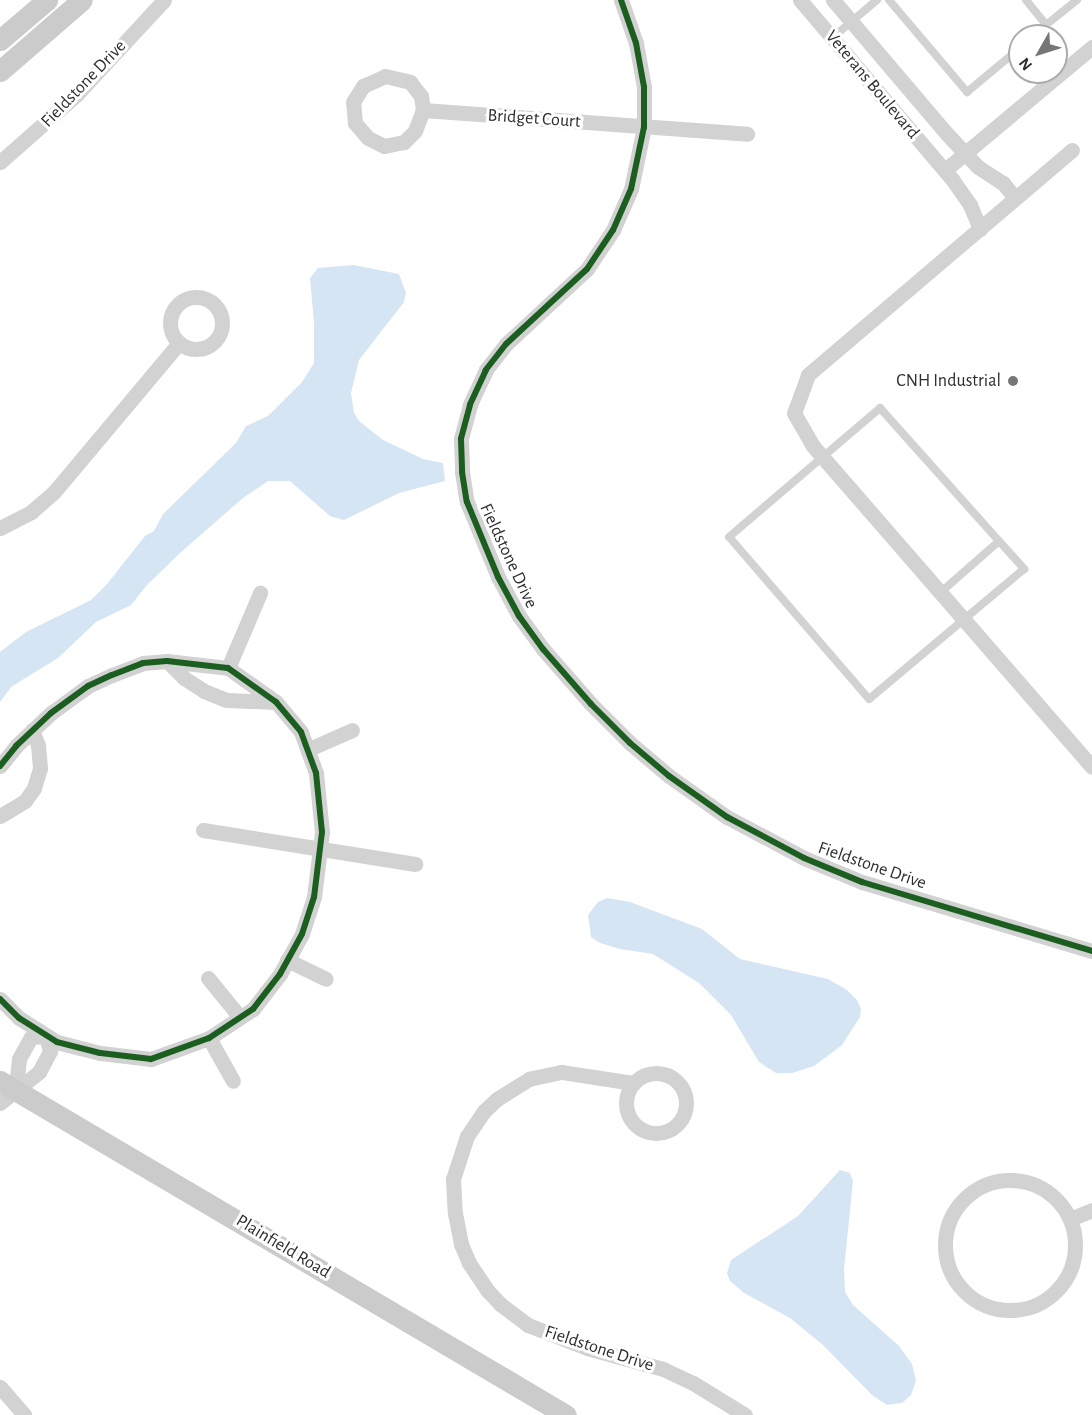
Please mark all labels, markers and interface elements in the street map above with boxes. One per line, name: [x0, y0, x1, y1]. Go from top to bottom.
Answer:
north arrow: [1008, 24, 1068, 84]
street label: Veterans Boulevard: [820, 26, 924, 144]
street label: Fieldstone Drive: [37, 36, 131, 132]
text: N: [1016, 55, 1035, 73]
street label: Bridget Court: [487, 105, 581, 133]
place label: CNH Industrial: [896, 370, 1001, 392]
marker: CNH Industrial: [1006, 374, 1020, 388]
street label: Fieldstone Drive: [474, 500, 542, 612]
street label: Fieldstone Drive: [815, 837, 929, 895]
street label: Plainfield Road: [232, 1210, 334, 1284]
street label: Fieldstone Drive: [542, 1321, 656, 1377]

